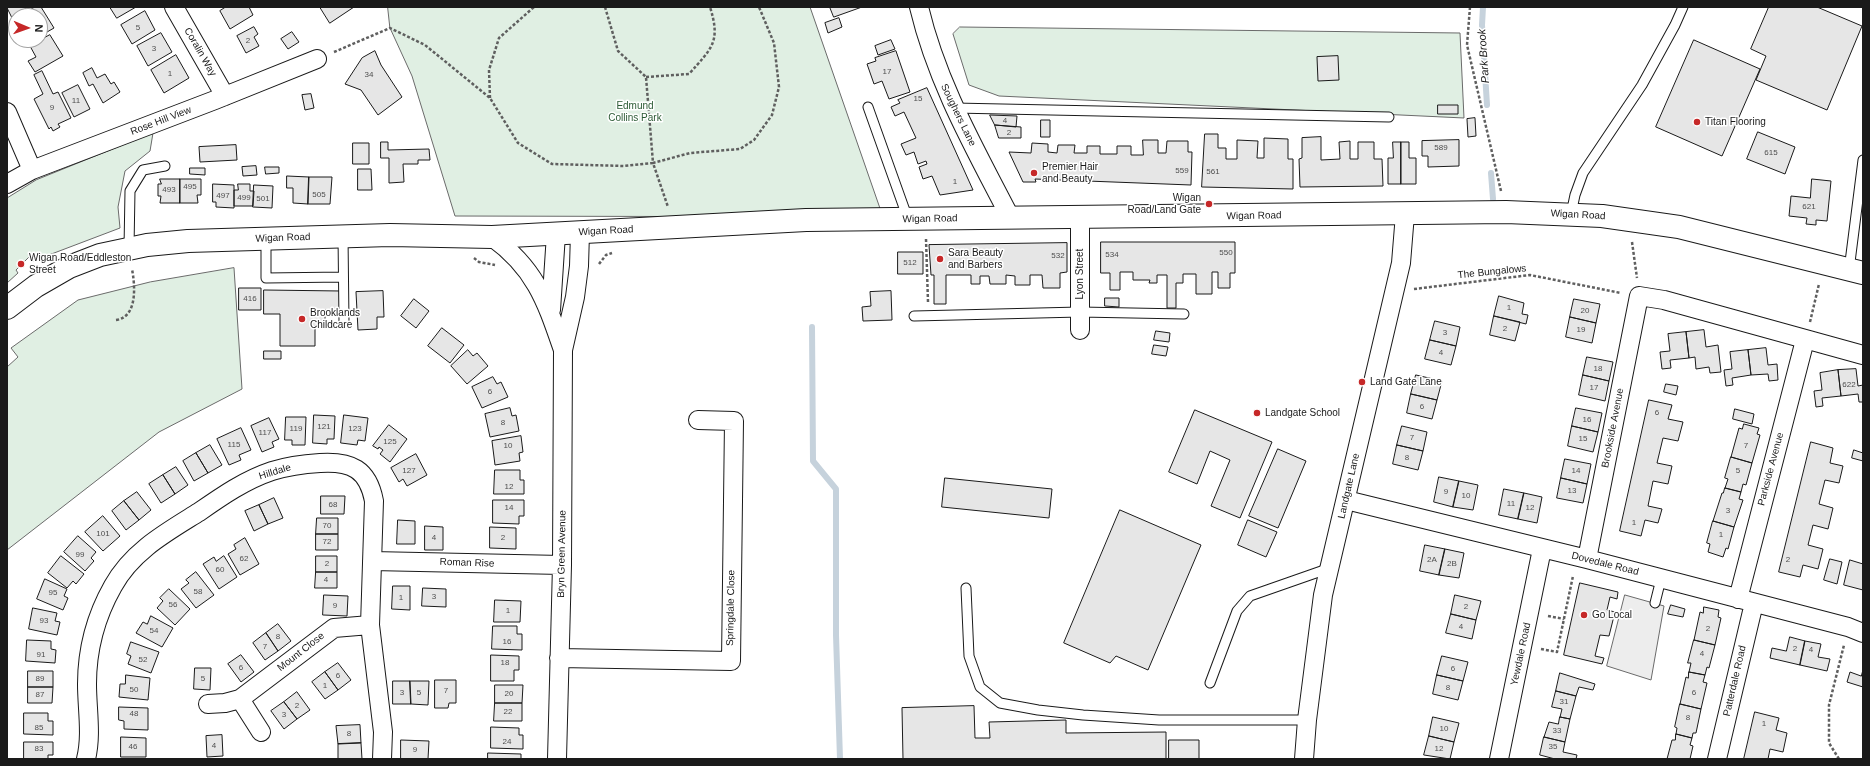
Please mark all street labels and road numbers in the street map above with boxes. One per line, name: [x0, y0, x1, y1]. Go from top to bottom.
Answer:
street label: Coralin Way: [181, 26, 219, 78]
street label: Soughers Lane: [938, 82, 978, 148]
street label: Rose Hill View: [129, 104, 193, 138]
street label: Wigan Road: [1550, 208, 1606, 222]
street label: Wigan Road: [1226, 210, 1282, 222]
street label: Wigan Road: [902, 213, 958, 225]
street label: Wigan Road: [578, 224, 634, 238]
street label: Wigan Road: [255, 231, 311, 245]
street label: Lyon Street: [1074, 249, 1086, 299]
street label: The Bungalows: [1457, 262, 1527, 282]
street label: Brookside Avenue: [1599, 387, 1627, 469]
street label: Parkside Avenue: [1755, 431, 1787, 507]
street label: Landgate Lane: [1336, 452, 1362, 520]
street label: Hilldale: [258, 461, 292, 483]
street label: Bryn Green Avenue: [555, 510, 569, 598]
street label: Dovedale Road: [1570, 550, 1640, 578]
street label: Roman Rise: [439, 556, 495, 570]
street label: Springdale Close: [724, 570, 738, 646]
street label: Yewdale Road: [1508, 621, 1534, 687]
street label: Mount Close: [275, 630, 327, 674]
street label: Patterdale Road: [1721, 644, 1749, 718]

